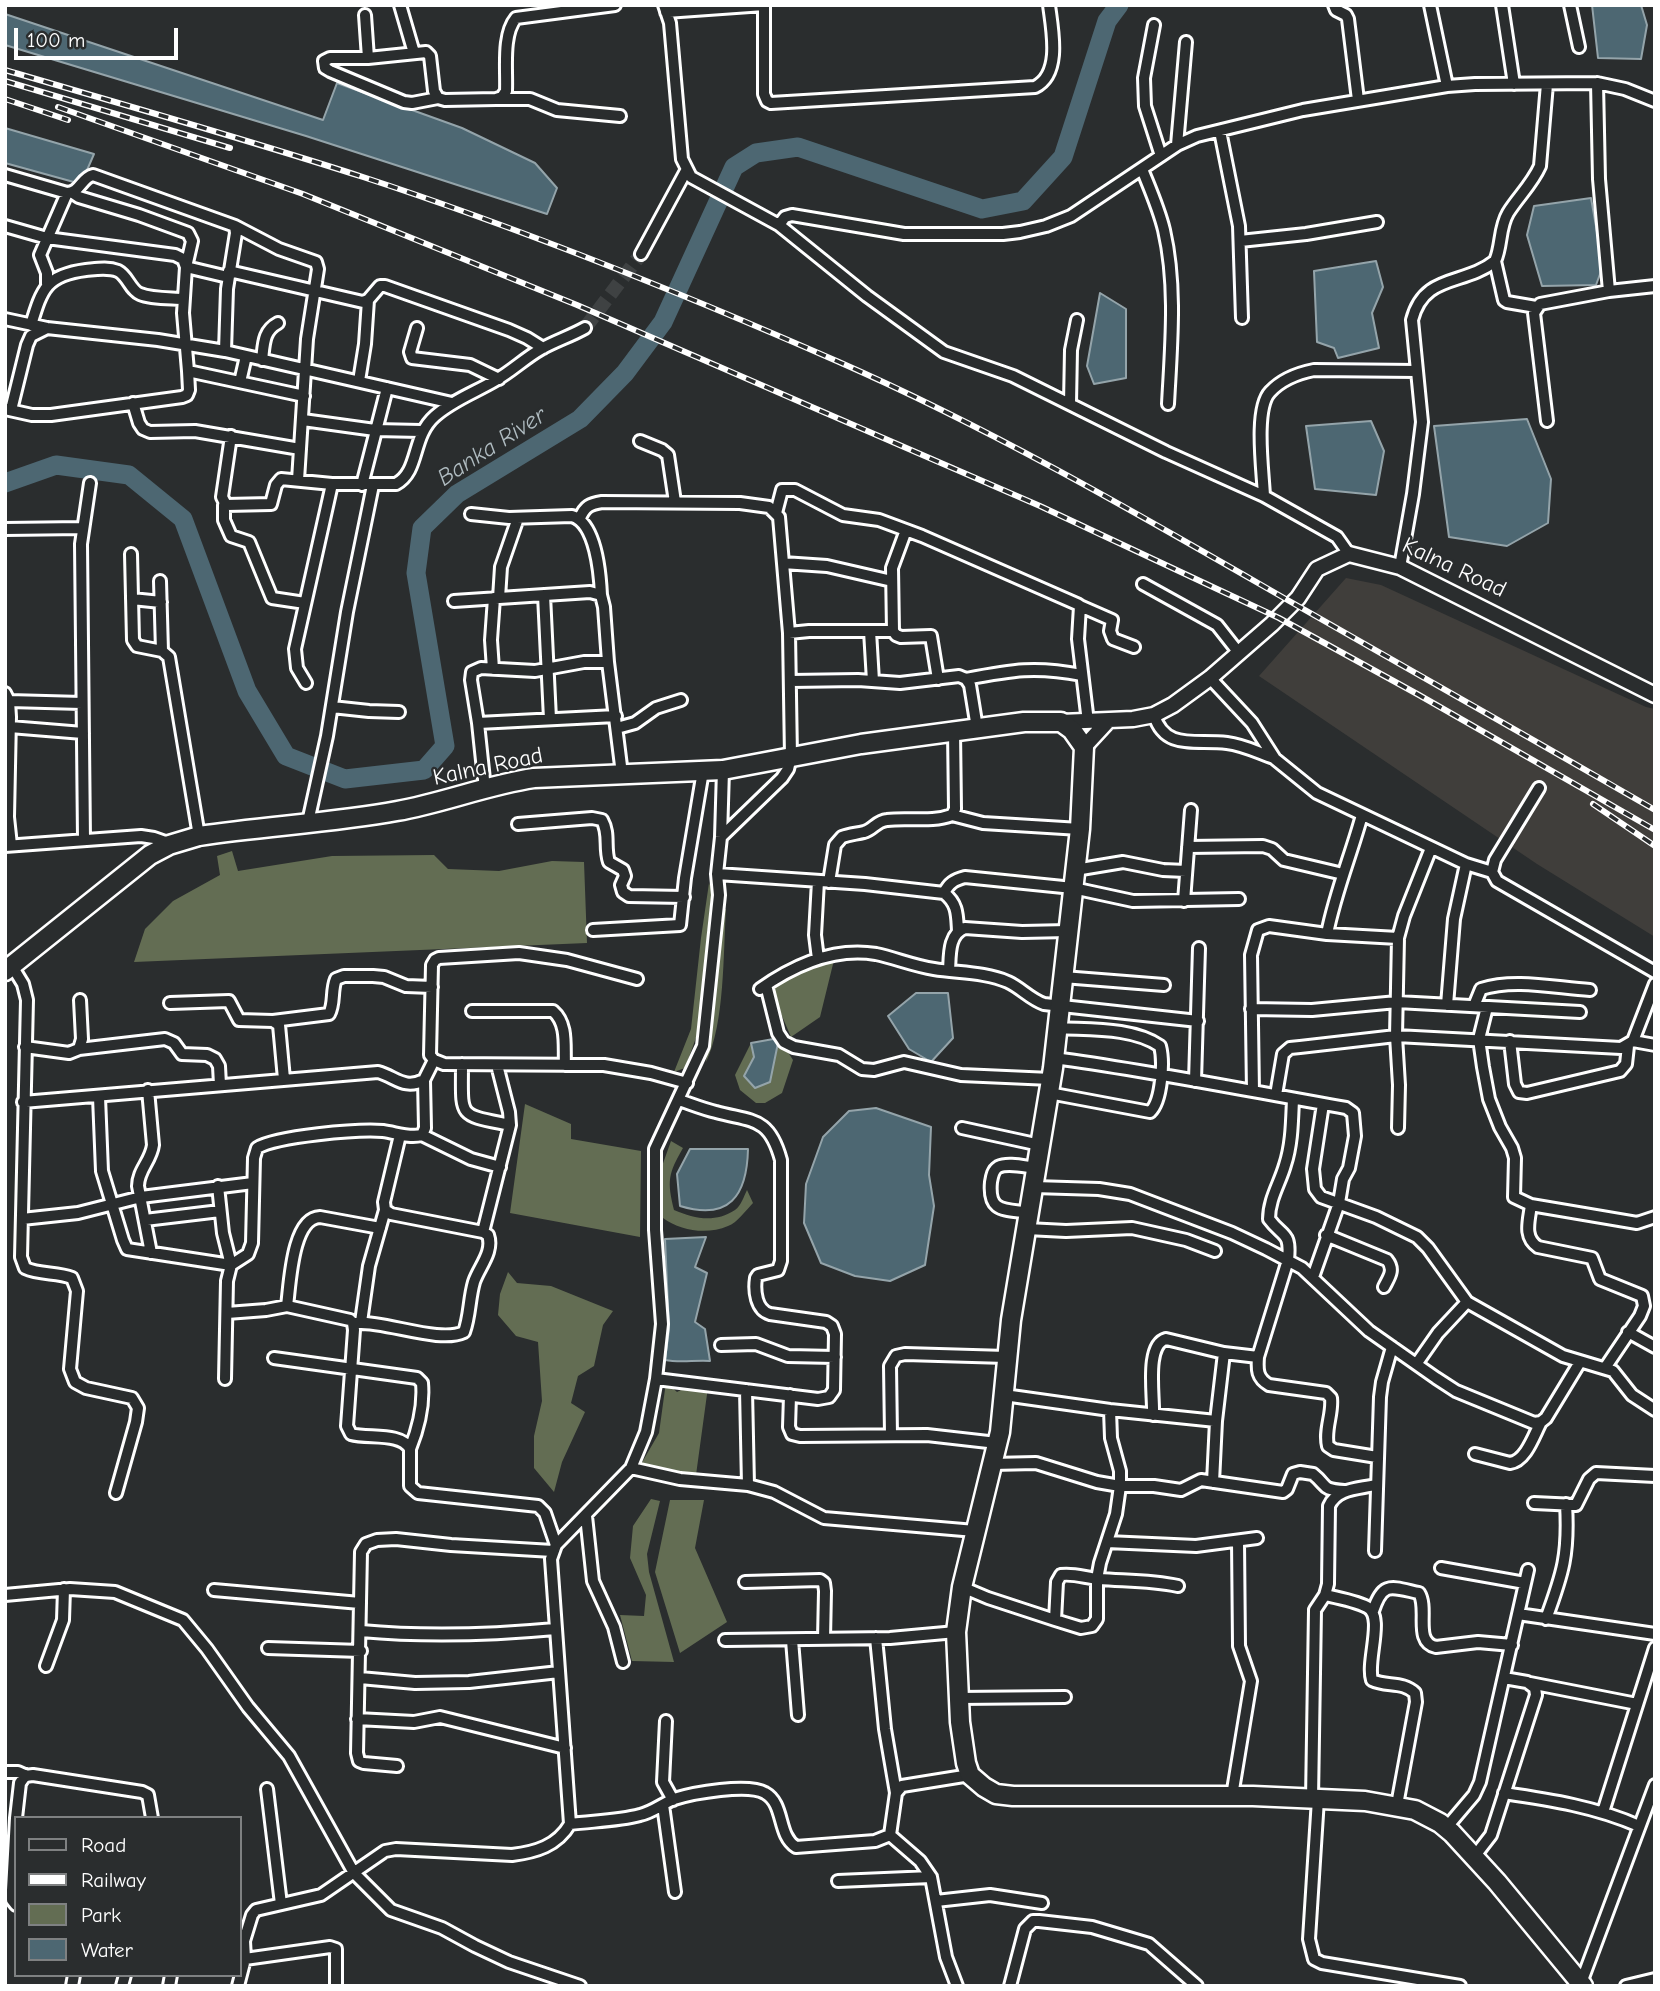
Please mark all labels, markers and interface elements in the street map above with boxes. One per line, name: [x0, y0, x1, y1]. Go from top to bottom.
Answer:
scale bar: [18, 14, 182, 58]
text: 100 m: [27, 28, 85, 52]
water label: Banka River: [432, 401, 552, 493]
street label: Kalna Road: [1398, 532, 1510, 604]
street label: Kalna Road: [430, 742, 546, 792]
legend: [14, 1816, 242, 1977]
text: Road: [81, 1833, 126, 1857]
text: Railway: [81, 1868, 146, 1892]
text: Park: [81, 1903, 121, 1927]
text: Water: [81, 1938, 133, 1962]

